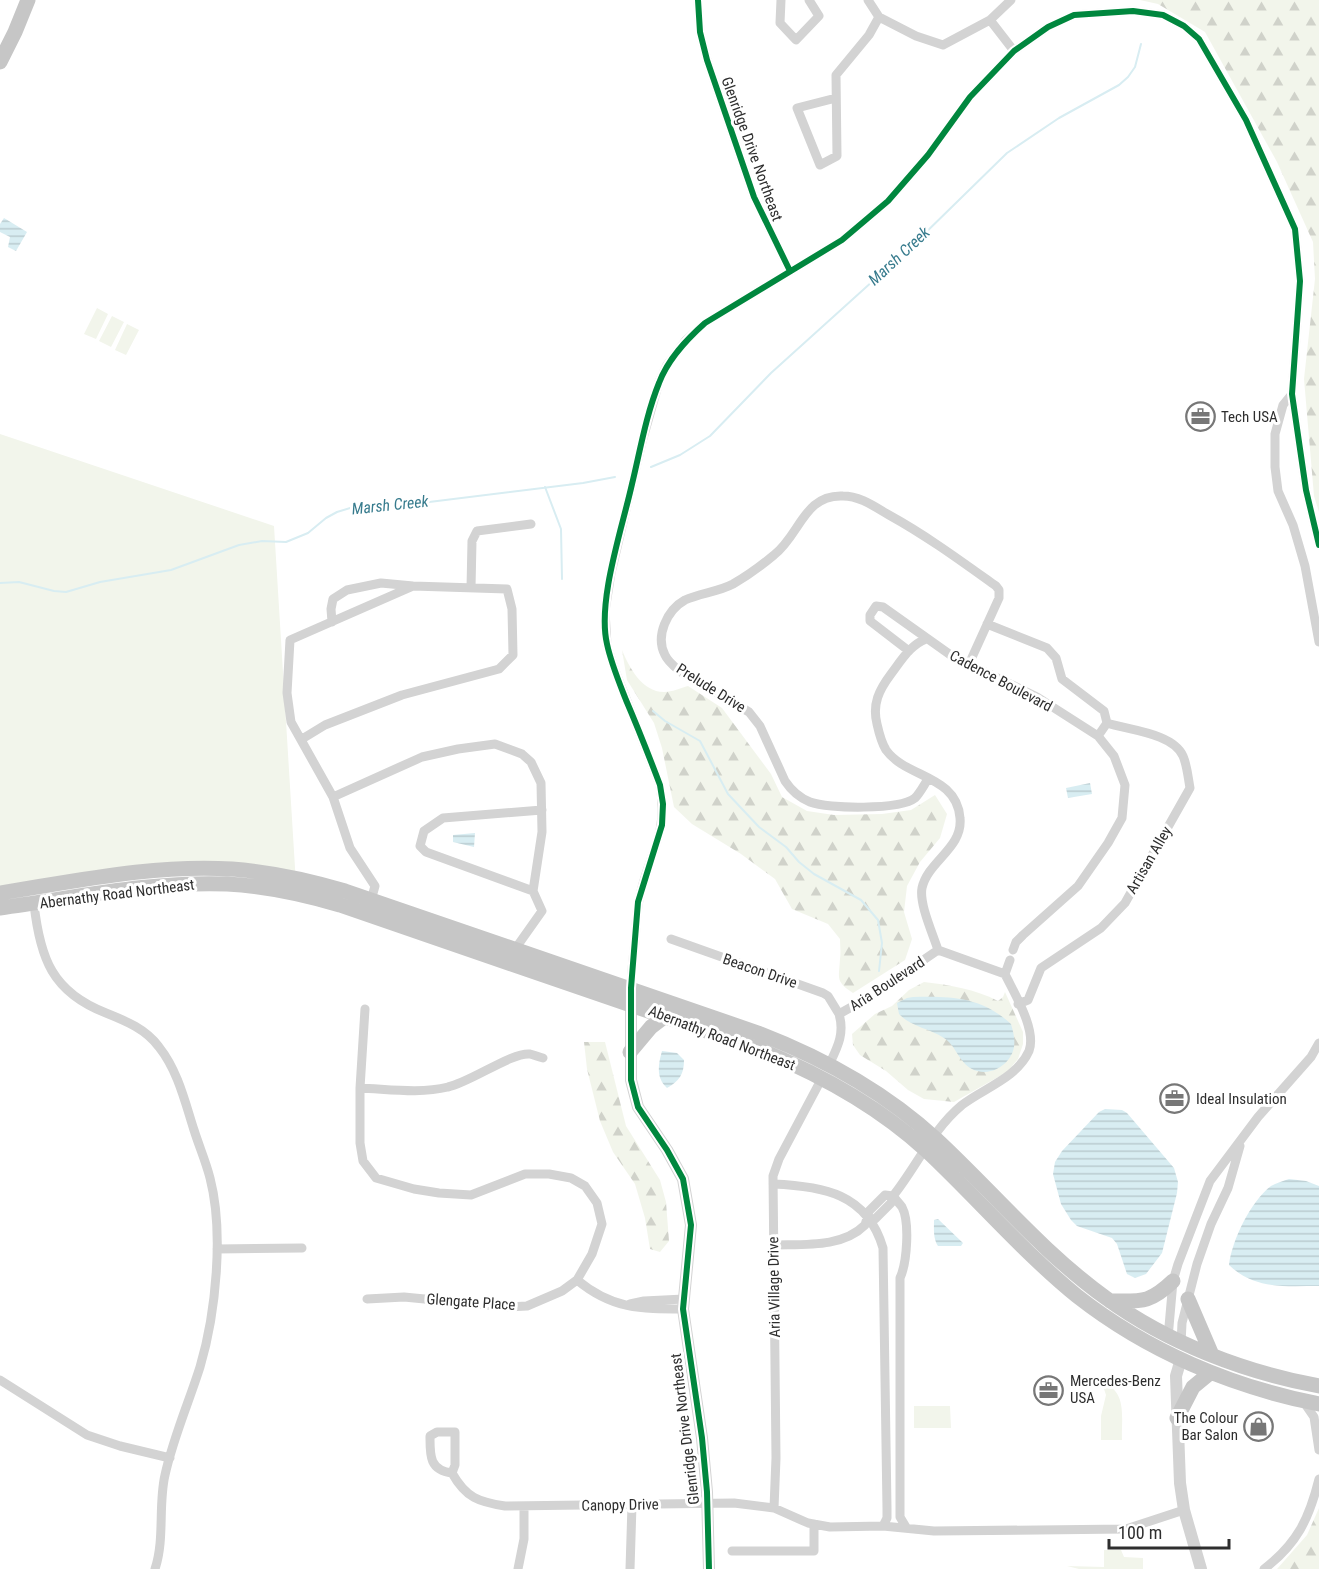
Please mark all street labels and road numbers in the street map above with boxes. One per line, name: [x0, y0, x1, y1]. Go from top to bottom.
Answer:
street label: Glenridge Drive Northeast: [718, 74, 786, 224]
street label: Cadence Boulevard: [947, 646, 1055, 716]
street label: Prelude Drive: [673, 660, 749, 716]
street label: Artisan Alley: [1122, 823, 1176, 897]
street label: Abernathy Road Northeast: [38, 876, 196, 912]
street label: Beacon Drive: [720, 950, 800, 992]
street label: Aria Boulevard: [846, 953, 928, 1015]
street label: Abernathy Road Northeast: [646, 1002, 798, 1074]
street label: Aria Village Drive: [764, 1236, 784, 1338]
street label: Glengate Place: [426, 1290, 516, 1314]
street label: Glenridge Drive Northeast: [667, 1352, 703, 1506]
street label: Canopy Drive: [581, 1495, 659, 1515]

